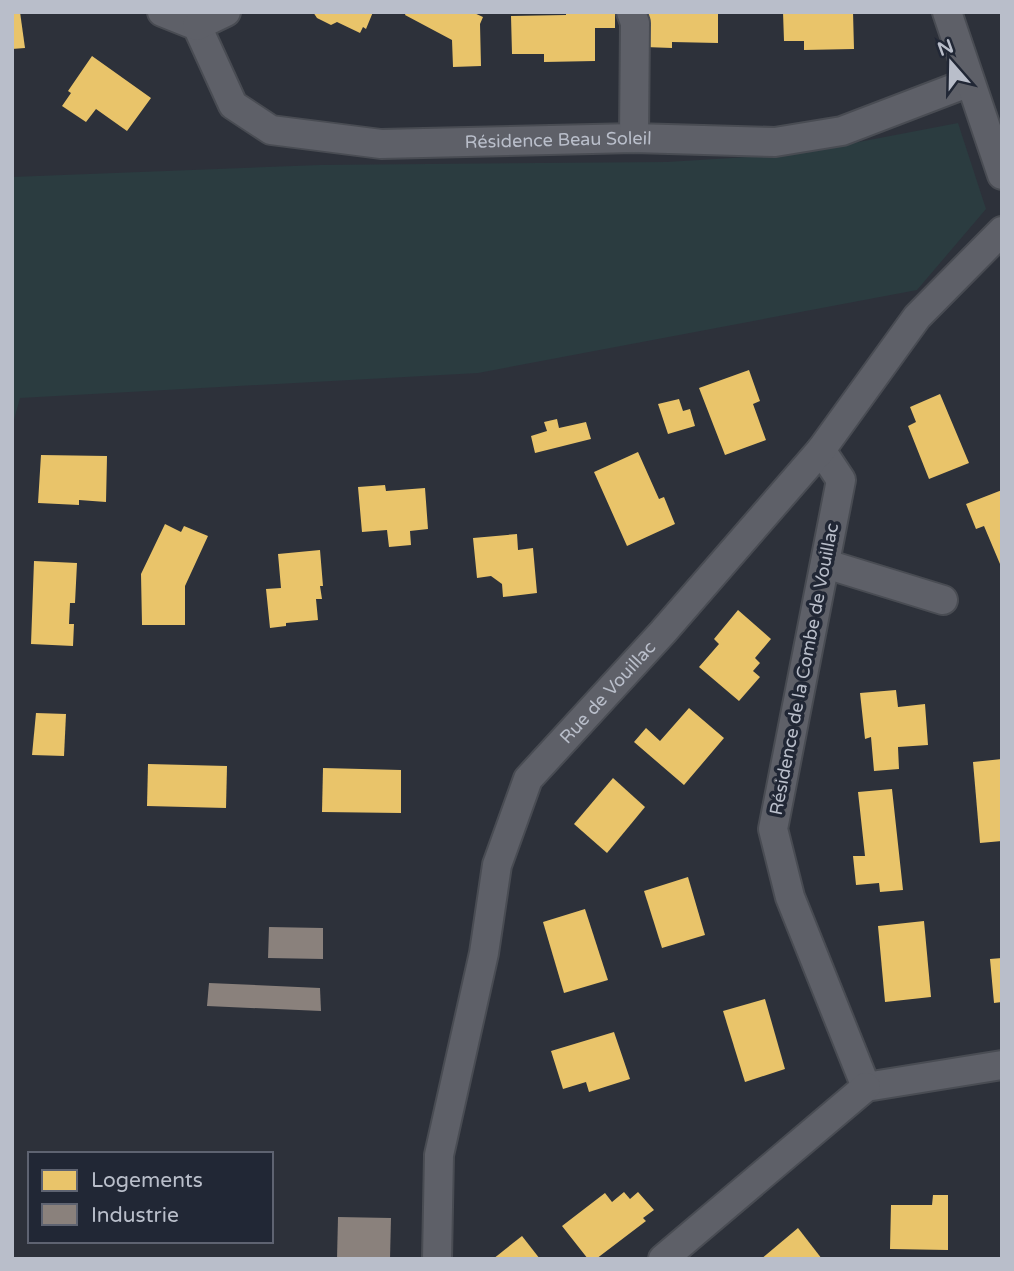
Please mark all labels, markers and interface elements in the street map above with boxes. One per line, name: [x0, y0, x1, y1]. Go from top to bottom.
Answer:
north arrow: [916, 28, 986, 98]
text: N: [935, 35, 956, 61]
street label: Résidence Beau Soleil: [464, 127, 652, 153]
street label: Résidence de la Combe de Vouillac: [765, 521, 843, 817]
street label: Rue de Vouillac: [555, 636, 660, 748]
legend: [28, 1152, 273, 1243]
text: Logements: [91, 1168, 203, 1193]
text: Industrie: [91, 1203, 179, 1228]

